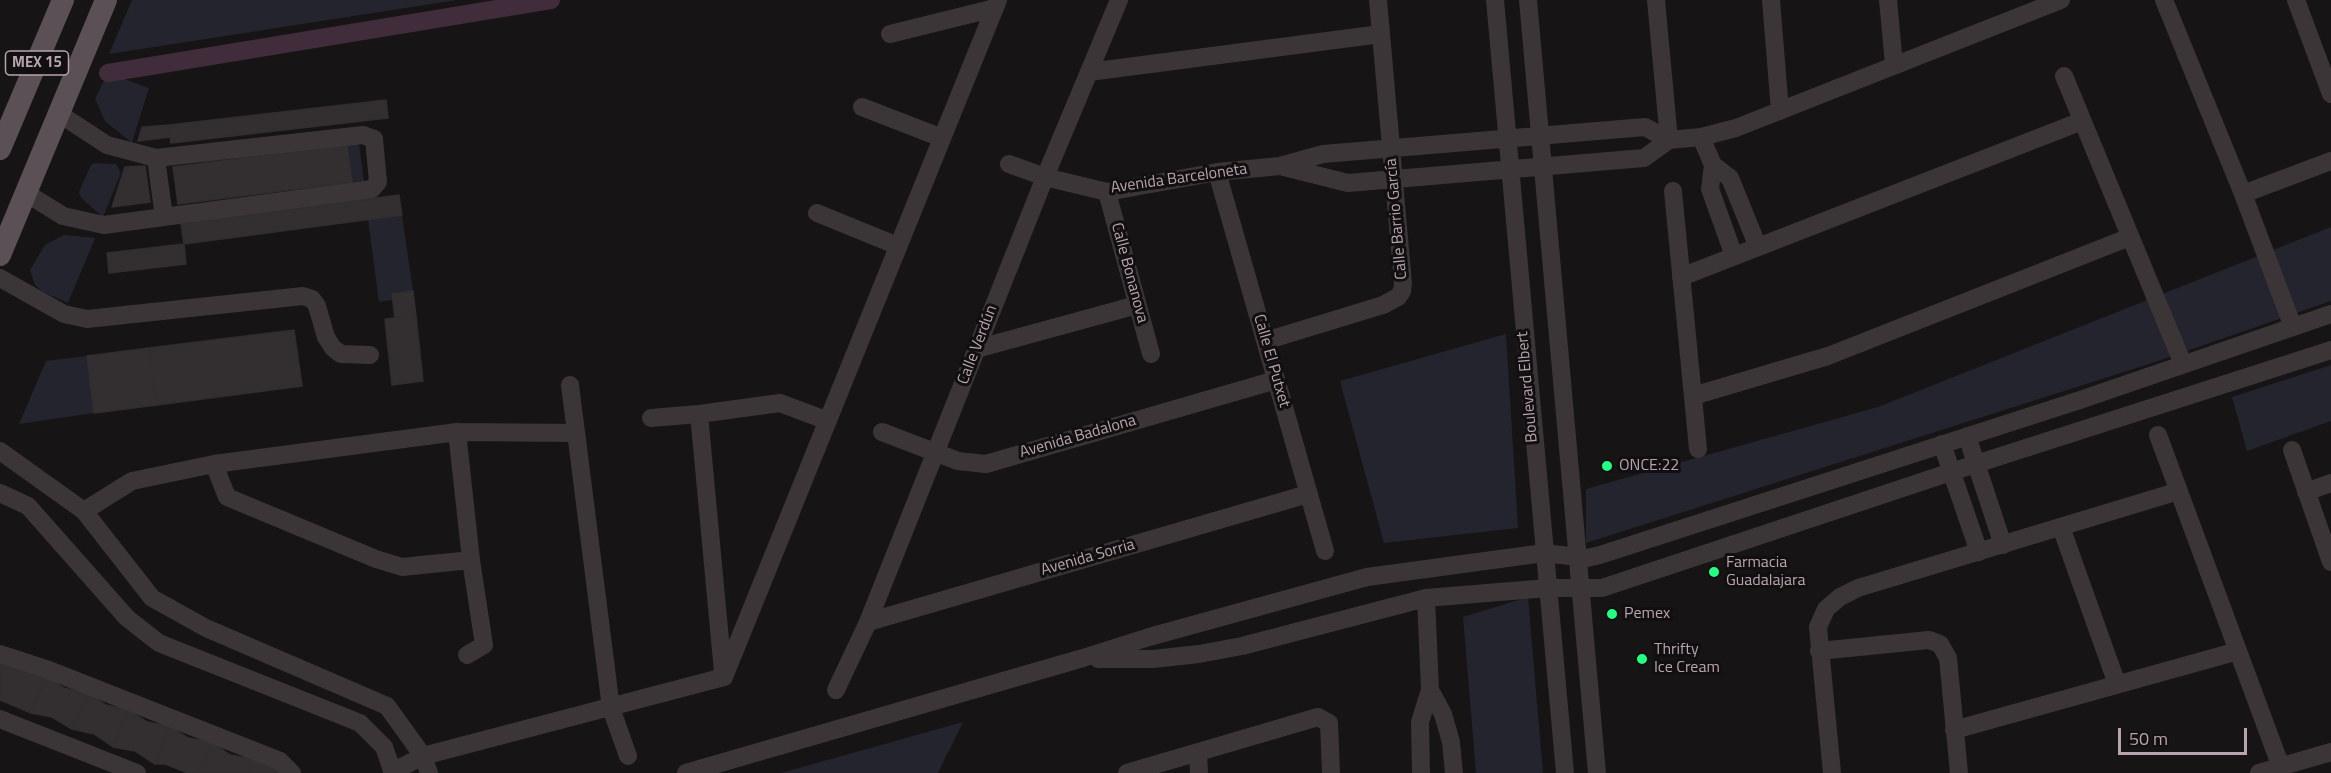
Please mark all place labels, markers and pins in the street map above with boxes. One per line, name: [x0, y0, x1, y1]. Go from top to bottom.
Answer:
place label: ONCE:22: [1619, 456, 1679, 476]
marker: ONCE:22: [1600, 459, 1614, 473]
place label: Farmacia Guadalajara: [1726, 553, 1806, 591]
marker: Farmacia Guadalajara: [1707, 565, 1721, 579]
place label: Pemex: [1624, 604, 1670, 624]
marker: Pemex: [1605, 607, 1619, 621]
place label: Thrifty Ice Cream: [1654, 640, 1720, 678]
marker: Thrifty Ice Cream: [1635, 652, 1649, 666]

